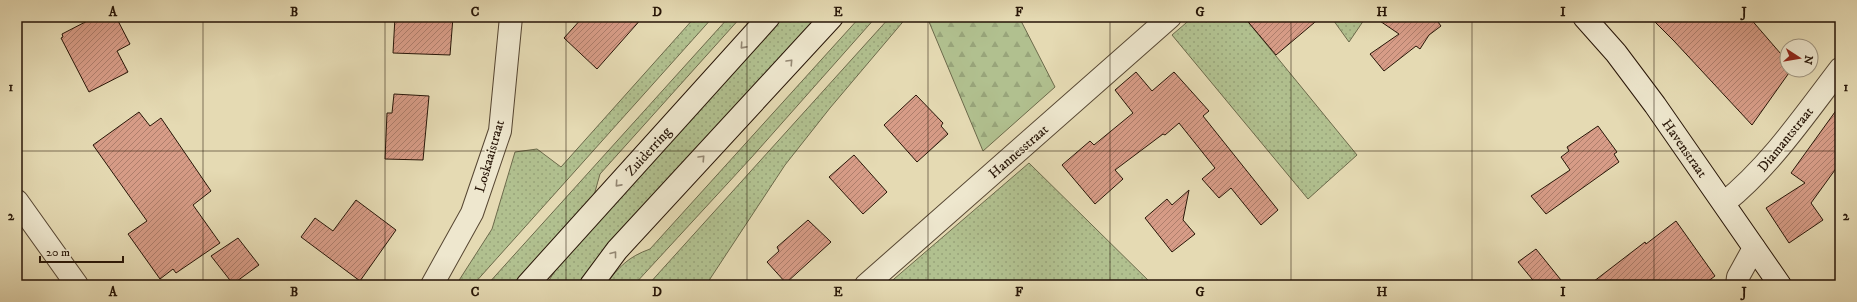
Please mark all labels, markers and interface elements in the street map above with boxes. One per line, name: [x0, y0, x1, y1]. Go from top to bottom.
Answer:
text: A: [108, 4, 118, 20]
text: B: [290, 4, 298, 20]
text: C: [471, 4, 480, 20]
text: D: [652, 4, 662, 20]
text: E: [833, 4, 843, 20]
text: F: [1015, 4, 1024, 20]
text: G: [1195, 4, 1205, 20]
text: H: [1377, 4, 1388, 20]
text: I: [1560, 4, 1566, 20]
text: J: [1739, 4, 1747, 21]
north arrow: [1779, 38, 1819, 78]
one-way arrow: [740, 41, 748, 49]
text: N: [1800, 54, 1816, 66]
one-way arrow: [785, 59, 793, 67]
text: 1: [9, 79, 14, 95]
text: 1: [1844, 79, 1849, 95]
street label: Diamantstraat: [1754, 103, 1818, 176]
street label: Havenstraat: [1657, 116, 1711, 182]
street label: Loskaaistraat: [471, 117, 509, 195]
street label: Hannesstraat: [985, 121, 1053, 183]
street label: Zuiderring: [622, 123, 676, 180]
one-way arrow: [697, 155, 705, 163]
one-way arrow: [616, 179, 623, 187]
text: 2: [8, 208, 15, 224]
text: 2: [1843, 208, 1850, 224]
scale bar: [40, 238, 123, 264]
text: 20 m: [46, 245, 70, 260]
one-way arrow: [609, 251, 616, 258]
text: A: [108, 284, 118, 300]
text: B: [290, 284, 298, 300]
text: C: [471, 284, 480, 300]
text: D: [652, 284, 662, 300]
text: E: [833, 284, 843, 300]
text: F: [1015, 284, 1024, 300]
text: G: [1195, 284, 1205, 300]
text: H: [1377, 284, 1388, 300]
text: I: [1560, 284, 1566, 300]
text: J: [1739, 284, 1747, 301]

